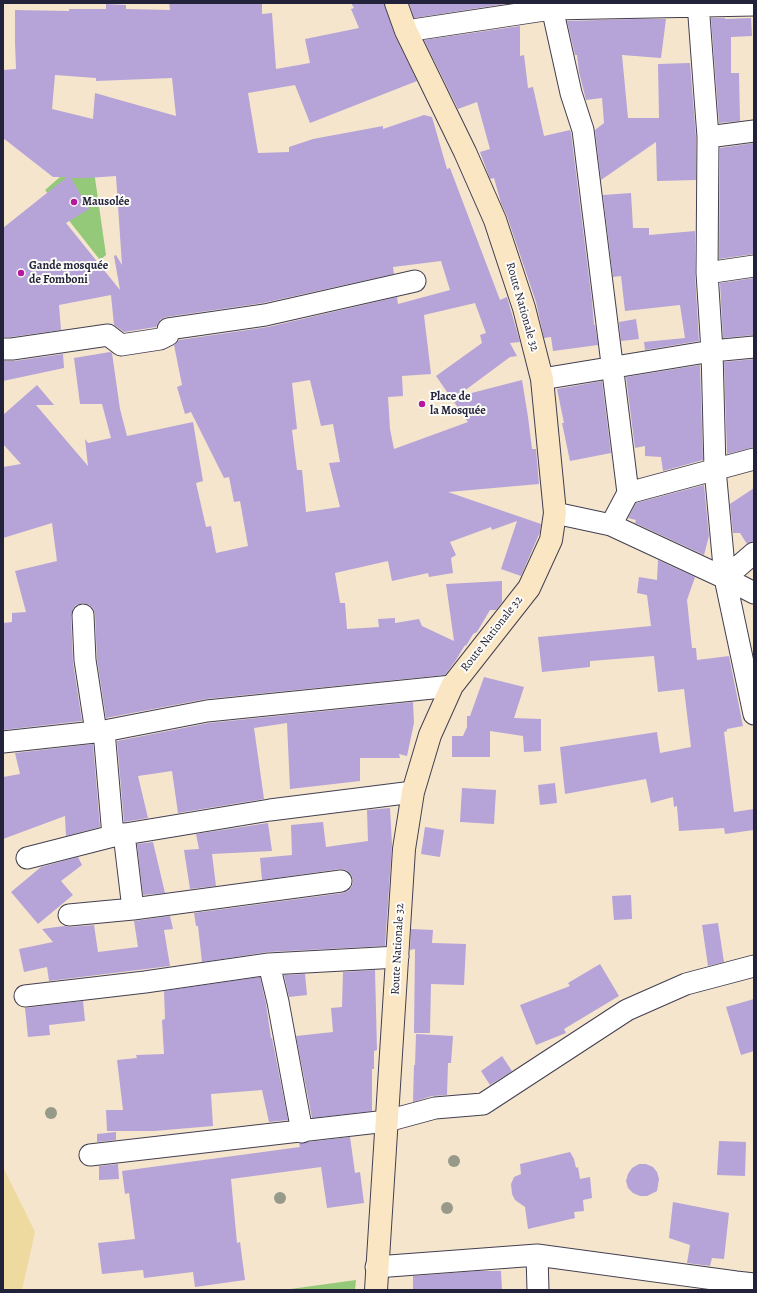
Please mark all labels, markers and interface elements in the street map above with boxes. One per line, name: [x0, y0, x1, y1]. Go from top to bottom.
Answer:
place label: Mausolée: [82, 195, 130, 209]
marker: Mausolée: [69, 197, 79, 207]
place label: Gande mosquée de Fomboni: [29, 259, 108, 287]
street label: Route Nationale 32: [502, 261, 542, 353]
marker: Gande mosquée de Fomboni: [16, 268, 26, 278]
place label: Place de la Mosquée: [430, 390, 486, 418]
marker: Place de la Mosquée: [417, 399, 427, 409]
street label: Route Nationale 32: [458, 593, 526, 675]
street label: Route Nationale 32: [388, 903, 408, 995]

